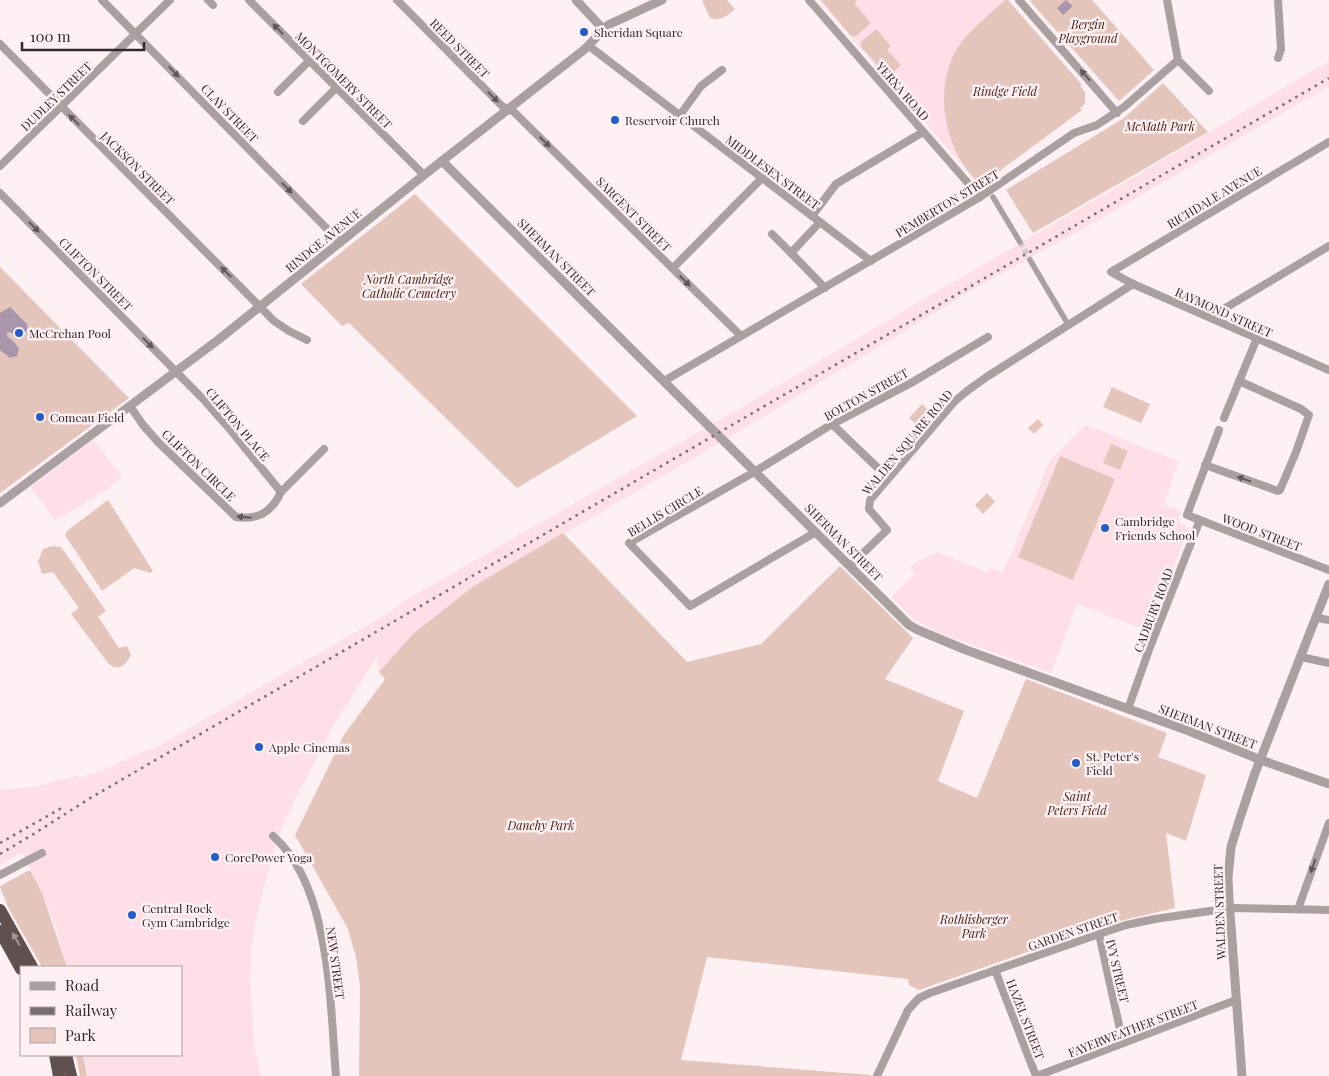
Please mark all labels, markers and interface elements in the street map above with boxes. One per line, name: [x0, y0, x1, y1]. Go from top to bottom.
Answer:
street label: REED STREET: [427, 15, 494, 82]
park label: Bergin Playground: [1058, 16, 1118, 46]
scale bar: [22, 20, 145, 52]
one-way arrow: [272, 24, 284, 36]
place label: Sheridan Square: [594, 24, 683, 40]
text: 100 m: [30, 26, 71, 46]
marker: Sheridan Square: [578, 26, 590, 38]
street label: MONTGOMERY STREET: [292, 28, 396, 132]
street label: DUDLEY STREET: [17, 58, 95, 134]
street label: YERXA ROAD: [872, 58, 933, 124]
one-way arrow: [168, 65, 180, 77]
one-way arrow: [1080, 69, 1091, 82]
street label: CLAY STREET: [198, 80, 262, 146]
park label: Rindge Field: [972, 83, 1038, 99]
one-way arrow: [487, 91, 499, 103]
place label: Reservoir Church: [625, 112, 720, 128]
one-way arrow: [68, 114, 80, 126]
marker: Reservoir Church: [609, 114, 621, 126]
park label: McMath Park: [1124, 118, 1195, 134]
street label: JACKSON STREET: [97, 127, 179, 209]
street label: MIDDLESEX STREET: [723, 131, 824, 213]
one-way arrow: [538, 136, 550, 148]
street label: RICHDALE AVENUE: [1164, 162, 1264, 232]
street label: PEMBERTON STREET: [892, 165, 1002, 240]
street label: SARGENT STREET: [593, 173, 675, 255]
one-way arrow: [281, 181, 293, 193]
street label: RINDGE AVENUE: [282, 204, 364, 276]
street label: SHERMAN STREET: [515, 215, 600, 300]
one-way arrow: [28, 221, 40, 233]
street label: CLIFTON STREET: [56, 234, 137, 315]
one-way arrow: [220, 267, 232, 279]
park label: North Cambridge Catholic Cemetery: [362, 271, 456, 301]
one-way arrow: [679, 274, 691, 286]
street label: RAYMOND STREET: [1173, 283, 1276, 341]
place label: McCrehan Pool: [29, 325, 112, 341]
marker: McCrehan Pool: [13, 327, 25, 339]
one-way arrow: [142, 337, 154, 349]
street label: BOLTON STREET: [821, 364, 911, 424]
street label: CLIFTON PLACE: [203, 384, 273, 464]
street label: WALDEN SQUARE ROAD: [858, 386, 956, 499]
place label: Comeau Field: [50, 409, 124, 425]
marker: Comeau Field: [34, 411, 46, 423]
street label: CLIFTON CIRCLE: [159, 426, 239, 504]
one-way arrow: [1237, 475, 1252, 482]
street label: BELLIS CIRCLE: [624, 482, 706, 540]
street label: SHERMAN STREET: [802, 500, 887, 585]
street label: WOOD STREET: [1219, 509, 1304, 555]
one-way arrow: [236, 513, 252, 521]
place label: Cambridge Friends School: [1115, 513, 1196, 543]
marker: Cambridge Friends School: [1099, 522, 1111, 534]
street label: CADBURY ROAD: [1130, 565, 1177, 654]
street label: SHERMAN STREET: [1157, 700, 1260, 752]
place label: Apple Cinemas: [268, 739, 350, 755]
marker: Apple Cinemas: [253, 741, 265, 753]
place label: St. Peter's Field: [1086, 748, 1139, 778]
marker: St. Peter's Field: [1070, 757, 1082, 769]
park label: Saint Peters Field: [1046, 788, 1107, 818]
park label: Danehy Park: [507, 817, 574, 833]
place label: CorePower Yoga: [225, 849, 312, 865]
marker: CorePower Yoga: [209, 851, 221, 863]
one-way arrow: [1309, 859, 1317, 874]
street label: WALDEN STREET: [1209, 863, 1229, 961]
place label: Central Rock Gym Cambridge: [142, 900, 230, 930]
street label: GARDEN STREET: [1026, 908, 1121, 954]
marker: Central Rock Gym Cambridge: [126, 909, 138, 921]
park label: Rothlisberger Park: [939, 911, 1009, 941]
street label: NEW STREET: [323, 926, 349, 1001]
one-way arrow: [12, 932, 21, 945]
street label: IVY STREET: [1103, 937, 1133, 1005]
legend: [20, 966, 182, 1056]
text: Road: [65, 975, 99, 995]
street label: HAZEL STREET: [1003, 976, 1049, 1062]
street label: FAYERWEATHER STREET: [1066, 996, 1201, 1060]
text: Railway: [65, 1000, 118, 1020]
text: Park: [65, 1025, 97, 1045]

